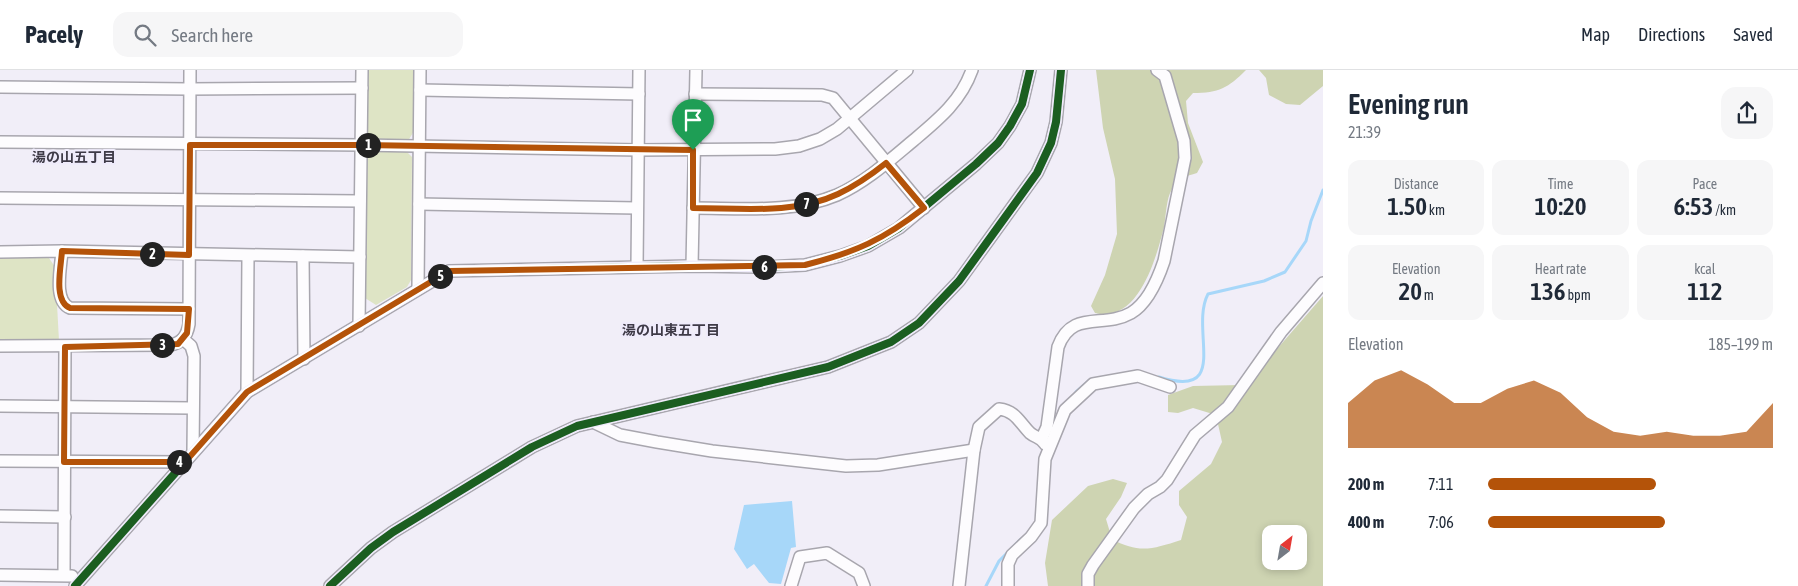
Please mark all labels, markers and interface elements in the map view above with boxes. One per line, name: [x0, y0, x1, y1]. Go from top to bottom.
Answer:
search box: [113, 12, 463, 57]
text: Pacely: [25, 21, 83, 48]
icon: search: [131, 21, 159, 49]
text: Search here: [171, 24, 253, 46]
text: Map: [1581, 24, 1610, 45]
text: Directions: [1638, 24, 1705, 45]
text: Saved: [1733, 24, 1773, 45]
button: share: [1721, 87, 1773, 139]
text: Evening run: [1348, 88, 1469, 120]
pin: [672, 99, 714, 150]
icon: arrive: [679, 106, 707, 134]
text: 21:39: [1348, 123, 1381, 141]
pin: 1: [356, 132, 380, 158]
text: 1: [365, 137, 372, 153]
district label: 湯の山五丁目: [32, 149, 116, 165]
text: Distance: [1394, 176, 1439, 192]
text: Time: [1548, 176, 1573, 192]
text: Pace: [1693, 176, 1717, 192]
pin: 7: [794, 192, 818, 216]
text: 1.50: [1387, 192, 1427, 220]
text: 10:20: [1535, 192, 1586, 220]
text: 6:53: [1674, 192, 1713, 220]
text: 7: [803, 196, 810, 212]
text: km: [1427, 202, 1445, 218]
text: /km: [1713, 202, 1736, 218]
pin: 2: [140, 242, 164, 266]
text: 2: [149, 246, 156, 262]
pin: 6: [752, 254, 776, 280]
text: 6: [761, 259, 768, 275]
text: Elevation: [1392, 261, 1440, 277]
text: Heart rate: [1535, 261, 1586, 277]
text: kcal: [1694, 261, 1715, 277]
pin: 5: [428, 264, 452, 288]
text: 5: [437, 268, 444, 284]
text: 20: [1398, 277, 1422, 305]
text: 136: [1530, 277, 1565, 305]
text: 112: [1687, 277, 1722, 305]
text: m: [1422, 287, 1434, 303]
text: bpm: [1565, 287, 1591, 303]
district label: 湯の山東五丁目: [622, 322, 720, 338]
pin: 3: [150, 332, 174, 358]
text: Elevation: [1348, 335, 1403, 353]
text: 185–199 m: [1709, 335, 1773, 353]
text: 3: [159, 337, 166, 353]
pin: 4: [166, 450, 192, 474]
text: 4: [176, 454, 183, 470]
text: 200 m: [1348, 475, 1384, 493]
text: 7:11: [1428, 475, 1453, 493]
text: 400 m: [1348, 513, 1384, 531]
text: 7:06: [1428, 513, 1454, 531]
north arrow: [1262, 525, 1308, 570]
map controls: [1262, 525, 1307, 570]

